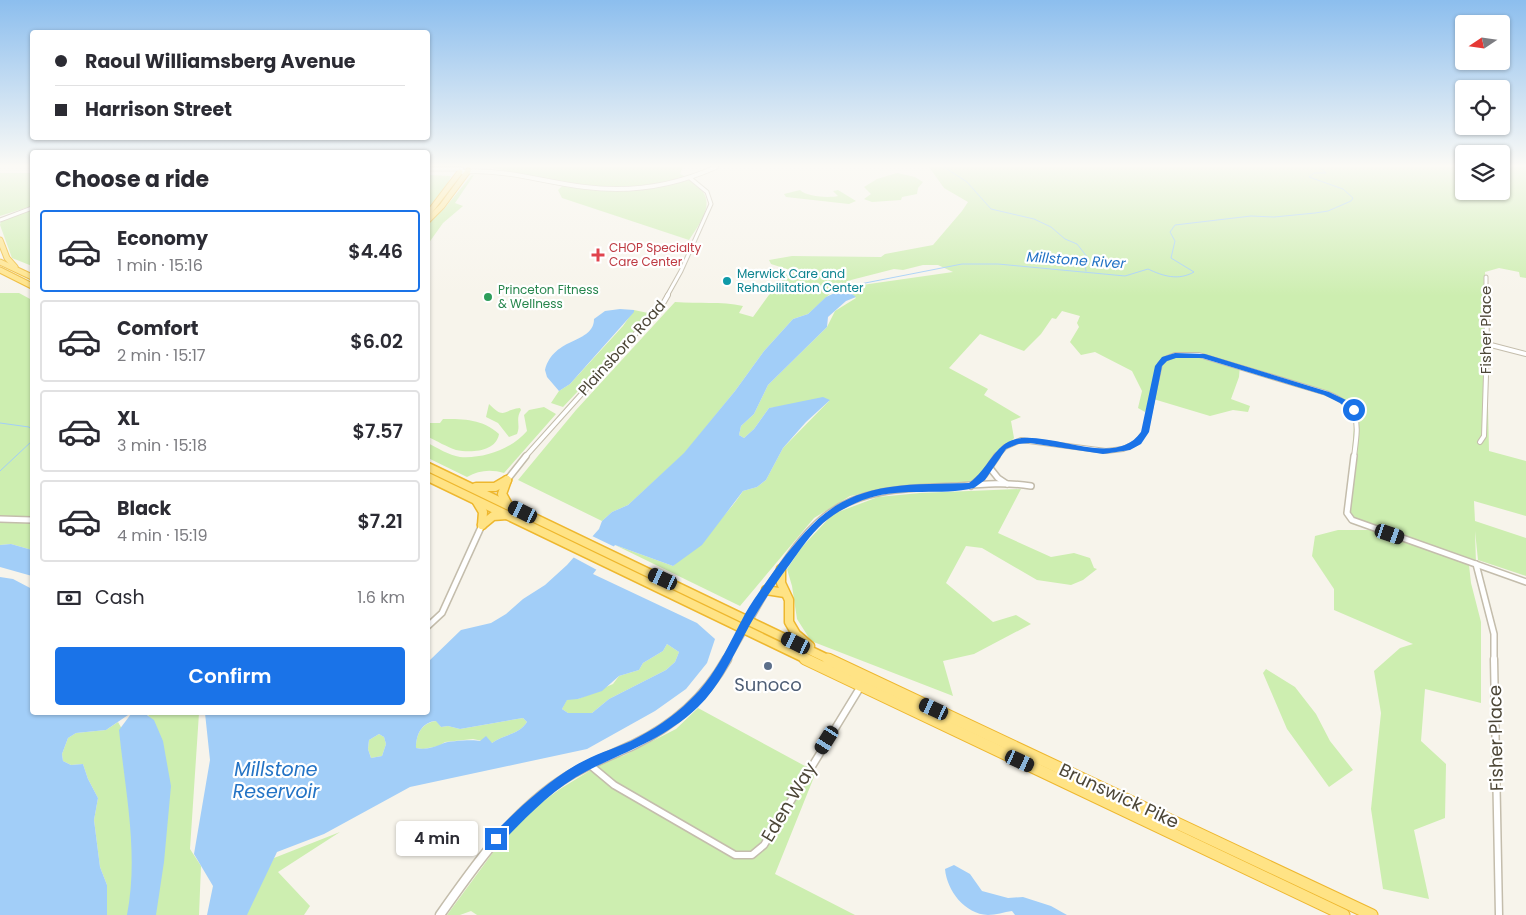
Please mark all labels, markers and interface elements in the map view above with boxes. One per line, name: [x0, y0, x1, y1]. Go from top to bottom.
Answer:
north arrow: [1455, 15, 1510, 70]
map controls: [1455, 15, 1510, 200]
text: Raoul Williamsberg Avenue: [85, 48, 355, 75]
button: locate: [1455, 80, 1510, 135]
text: Harrison Street: [85, 96, 232, 123]
button: layers: [1455, 145, 1510, 200]
text: Choose a ride: [55, 164, 209, 195]
text: Economy: [117, 225, 208, 252]
icon: car: [57, 229, 102, 274]
text: $4.46: [348, 238, 403, 265]
place label: CHOP Specialty Care Center: [609, 239, 701, 270]
water label: Millstone River: [1026, 247, 1127, 273]
marker: CHOP Specialty Care Center: [591, 248, 605, 262]
text: 1 min · 15:16: [117, 254, 203, 277]
place label: Merwick Care and Rehabilitation Center: [737, 265, 864, 296]
marker: Merwick Care and Rehabilitation Center: [721, 275, 733, 287]
place label: Princeton Fitness & Wellness: [498, 281, 599, 312]
street label: Fisher Place: [1475, 286, 1496, 374]
marker: Princeton Fitness & Wellness: [482, 291, 494, 303]
street label: Plainsboro Road: [573, 295, 670, 400]
text: Comfort: [117, 315, 199, 342]
icon: car: [57, 319, 102, 364]
text: $6.02: [350, 328, 403, 355]
text: 2 min · 15:17: [117, 344, 206, 367]
route start: [1343, 399, 1365, 421]
text: XL: [117, 405, 140, 432]
icon: car: [57, 409, 102, 454]
text: $7.57: [353, 418, 403, 445]
text: 3 min · 15:18: [117, 434, 207, 457]
text: Black: [117, 495, 171, 522]
icon: car: [57, 499, 102, 544]
car: [506, 499, 539, 525]
text: $7.21: [357, 508, 403, 535]
car: [1373, 522, 1406, 546]
text: 4 min · 15:19: [117, 524, 208, 547]
car: [646, 566, 679, 592]
icon: cash: [55, 584, 83, 612]
text: Cash: [95, 584, 145, 611]
text: 1.6 km: [357, 586, 405, 609]
car: [779, 630, 812, 656]
button: Confirm: [55, 647, 405, 705]
marker: Sunoco: [762, 660, 774, 672]
place label: Sunoco: [734, 672, 802, 697]
street label: Fisher Place: [1482, 685, 1509, 791]
car: [917, 696, 950, 722]
car: [812, 723, 841, 757]
car: [1003, 748, 1036, 774]
water label: Millstone Reservoir: [233, 756, 320, 805]
street label: Eden Way: [755, 757, 822, 846]
street label: Brunswick Pike: [1055, 757, 1183, 834]
callout: 4 min: [396, 822, 478, 856]
text: 4 min: [414, 827, 460, 850]
route end: [485, 828, 507, 850]

